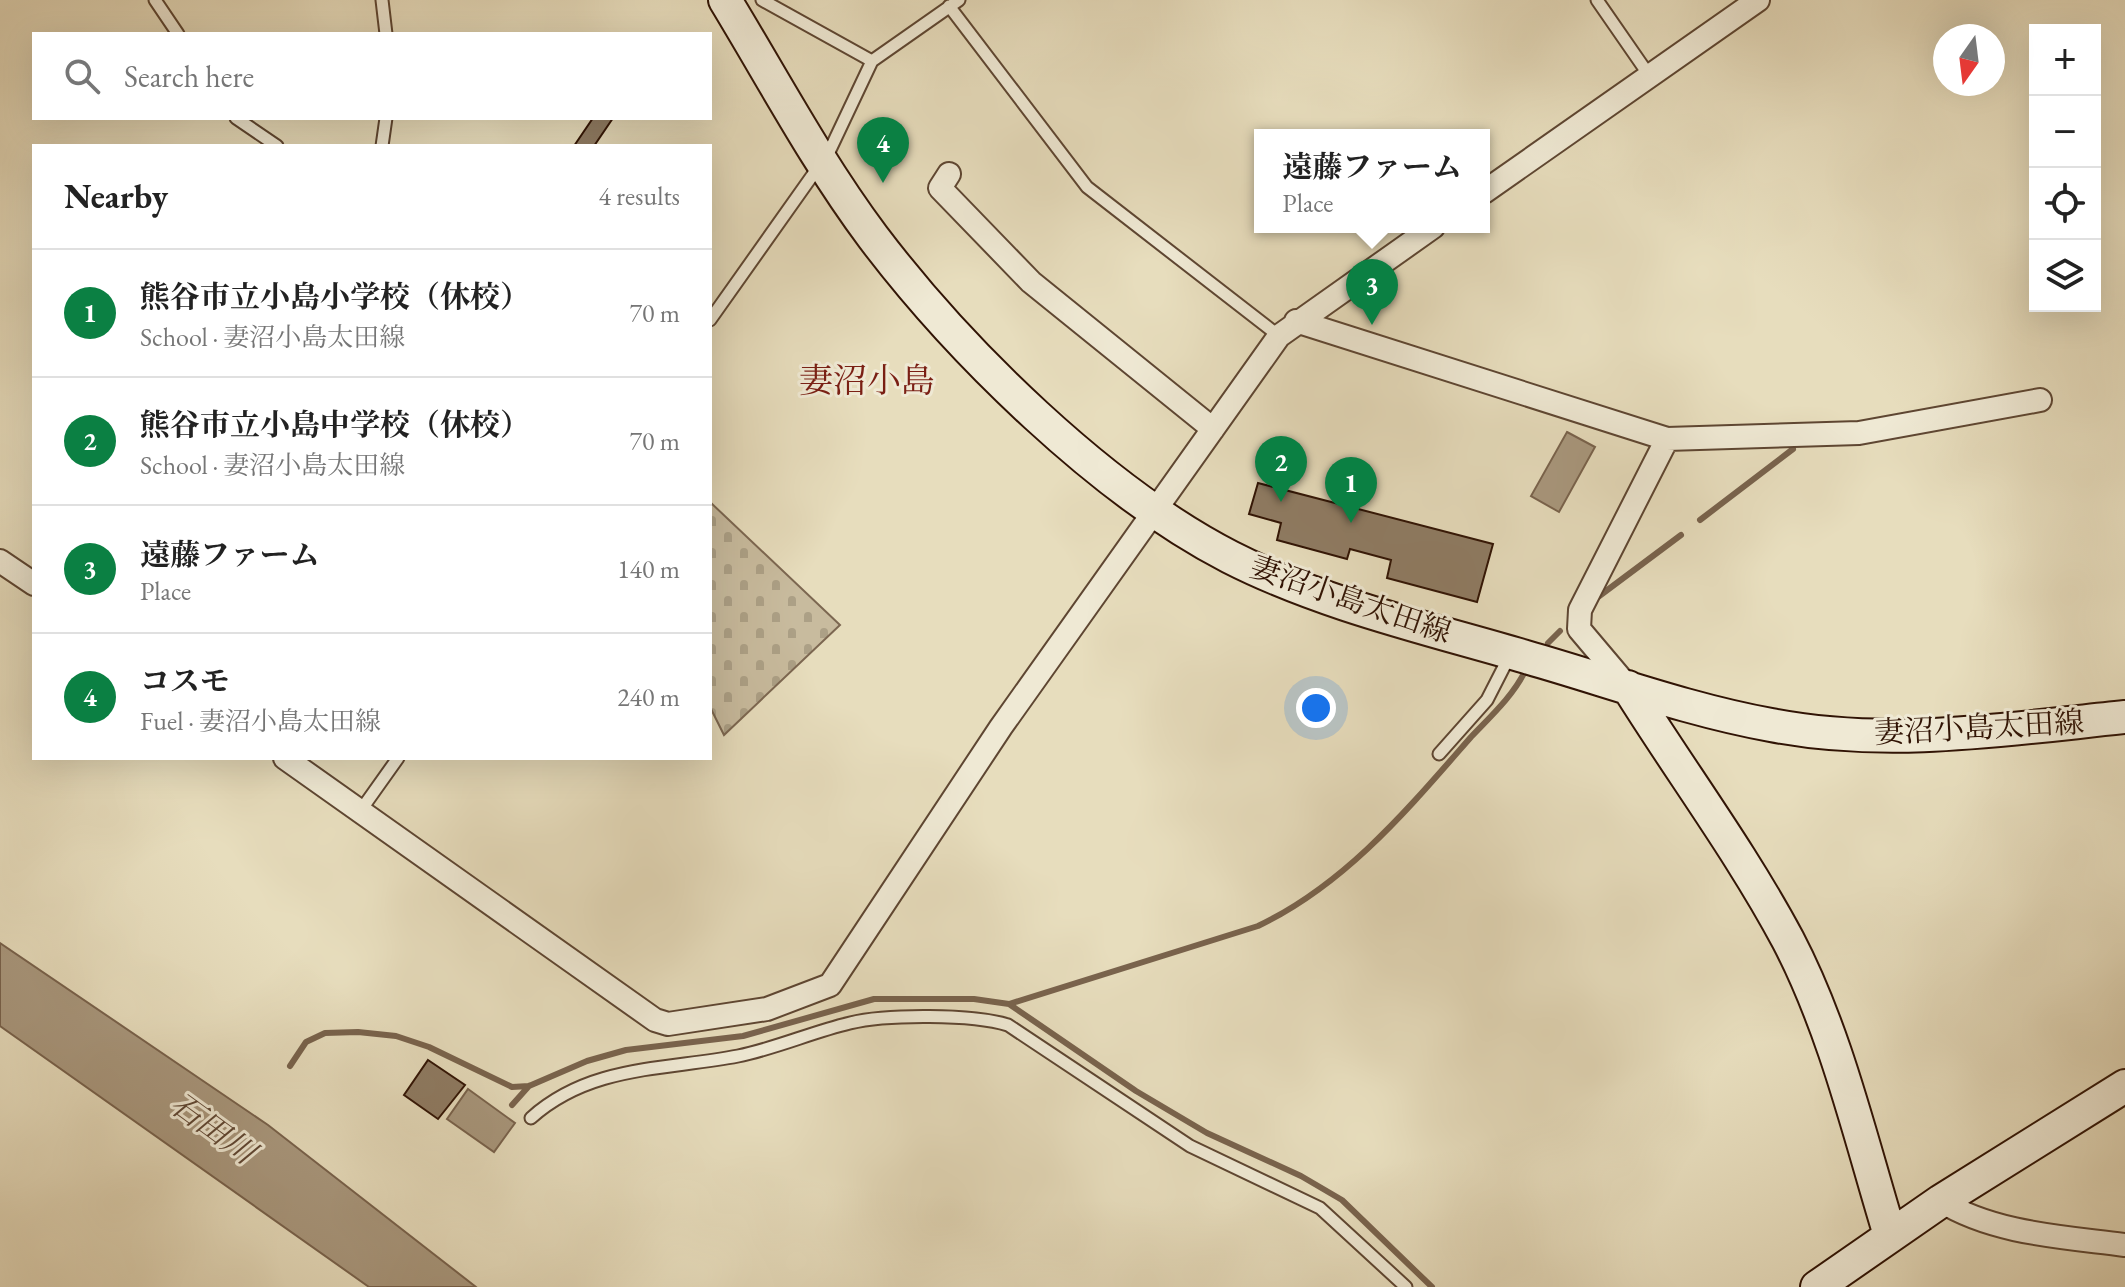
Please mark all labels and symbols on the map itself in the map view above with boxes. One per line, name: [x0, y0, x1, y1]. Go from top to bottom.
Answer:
north arrow: [1933, 24, 2005, 96]
pin: 4: [857, 117, 909, 183]
pin: 3: [1346, 259, 1398, 325]
district label: 妻沼小島: [799, 358, 935, 402]
pin: 2: [1255, 436, 1307, 502]
pin: 1: [1325, 457, 1377, 523]
street label: 妻沼小島太田線: [1245, 546, 1457, 652]
your location: [1296, 688, 1336, 728]
street label: 妻沼小島太田線: [1873, 702, 2085, 752]
water label: 石田川: [162, 1083, 267, 1175]

